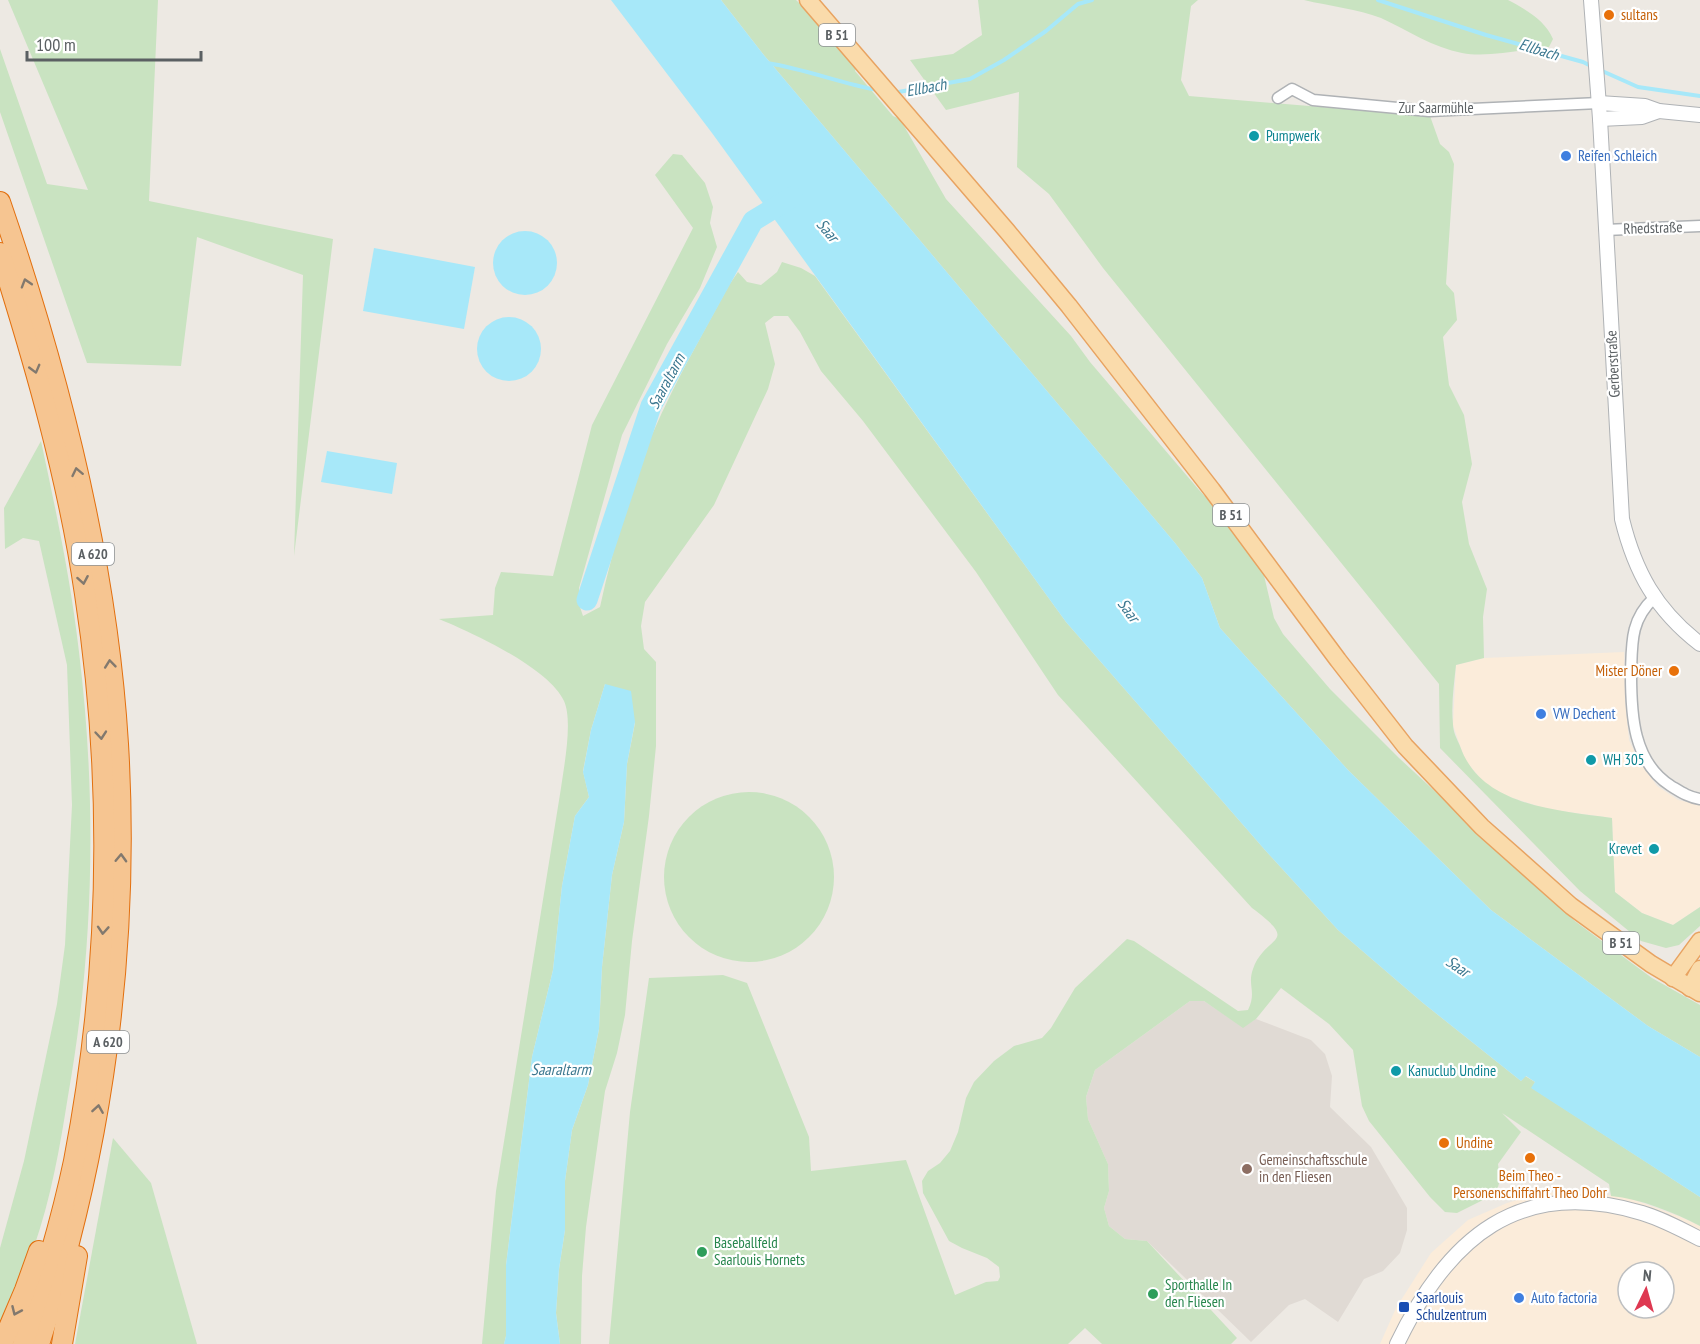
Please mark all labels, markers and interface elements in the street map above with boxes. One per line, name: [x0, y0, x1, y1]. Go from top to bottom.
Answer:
place label: sultans: [1621, 5, 1658, 24]
marker: sultans: [1602, 8, 1616, 22]
scale bar: [27, 24, 201, 62]
road number: B 51: [819, 24, 855, 46]
text: 100 m: [36, 33, 76, 56]
water label: Ellbach: [1517, 34, 1562, 65]
water label: Ellbach: [904, 73, 949, 100]
street label: Zur Saarmühle: [1398, 98, 1474, 117]
place label: Pumpwerk: [1266, 126, 1320, 145]
marker: Pumpwerk: [1247, 129, 1261, 143]
place label: Reifen Schleich: [1578, 146, 1657, 165]
marker: Reifen Schleich: [1559, 149, 1573, 163]
water label: Saar: [813, 214, 845, 248]
street label: Rhedstraße: [1623, 217, 1683, 238]
one-way arrow: [21, 278, 33, 289]
street label: Gerberstraße: [1601, 330, 1624, 398]
water label: Saaraltarm: [643, 349, 690, 412]
one-way arrow: [27, 364, 40, 374]
one-way arrow: [71, 467, 84, 477]
road number: B 51: [1213, 504, 1249, 526]
road number: A 620: [72, 543, 114, 565]
one-way arrow: [76, 574, 89, 584]
water label: Saar: [1114, 594, 1146, 628]
one-way arrow: [104, 659, 117, 668]
place label: Mister Döner: [1595, 661, 1663, 680]
marker: Mister Döner: [1667, 664, 1681, 678]
place label: VW Dechent: [1552, 704, 1616, 723]
marker: VW Dechent: [1534, 707, 1548, 721]
one-way arrow: [94, 730, 107, 739]
place label: WH 305: [1603, 750, 1645, 769]
marker: WH 305: [1584, 753, 1598, 767]
place label: Krevet: [1609, 839, 1642, 858]
marker: Krevet: [1647, 842, 1661, 856]
one-way arrow: [114, 854, 127, 863]
one-way arrow: [97, 925, 110, 934]
road number: B 51: [1603, 932, 1639, 954]
water label: Saar: [1442, 951, 1476, 982]
road number: A 620: [87, 1031, 129, 1053]
water label: Saaraltarm: [531, 1059, 592, 1079]
place label: Kanuclub Undine: [1408, 1061, 1496, 1080]
marker: Kanuclub Undine: [1389, 1064, 1403, 1078]
one-way arrow: [92, 1104, 104, 1114]
place label: Undine: [1456, 1133, 1493, 1152]
marker: Undine: [1437, 1136, 1451, 1150]
place label: Gemeinschaftsschule in den Fliesen: [1259, 1150, 1367, 1186]
marker: Beim Theo - Personenschiffahrt Theo Dohr: [1523, 1151, 1537, 1165]
marker: Gemeinschaftsschule in den Fliesen: [1240, 1162, 1254, 1176]
place label: Beim Theo - Personenschiffahrt Theo Dohr: [1453, 1166, 1608, 1202]
place label: Baseballfeld Saarlouis Hornets: [714, 1233, 805, 1269]
marker: Baseballfeld Saarlouis Hornets: [695, 1245, 709, 1259]
north arrow: [1616, 1260, 1676, 1320]
text: N: [1642, 1265, 1652, 1285]
place label: Sporthalle In den Fliesen: [1165, 1275, 1232, 1311]
marker: Sporthalle In den Fliesen: [1146, 1287, 1160, 1301]
place label: Saarlouis Schulzentrum: [1416, 1288, 1487, 1324]
place label: Auto factoria: [1531, 1288, 1597, 1307]
marker: Auto factoria: [1512, 1291, 1526, 1305]
marker: Saarlouis Schulzentrum: [1397, 1300, 1411, 1314]
one-way arrow: [11, 1305, 23, 1316]

